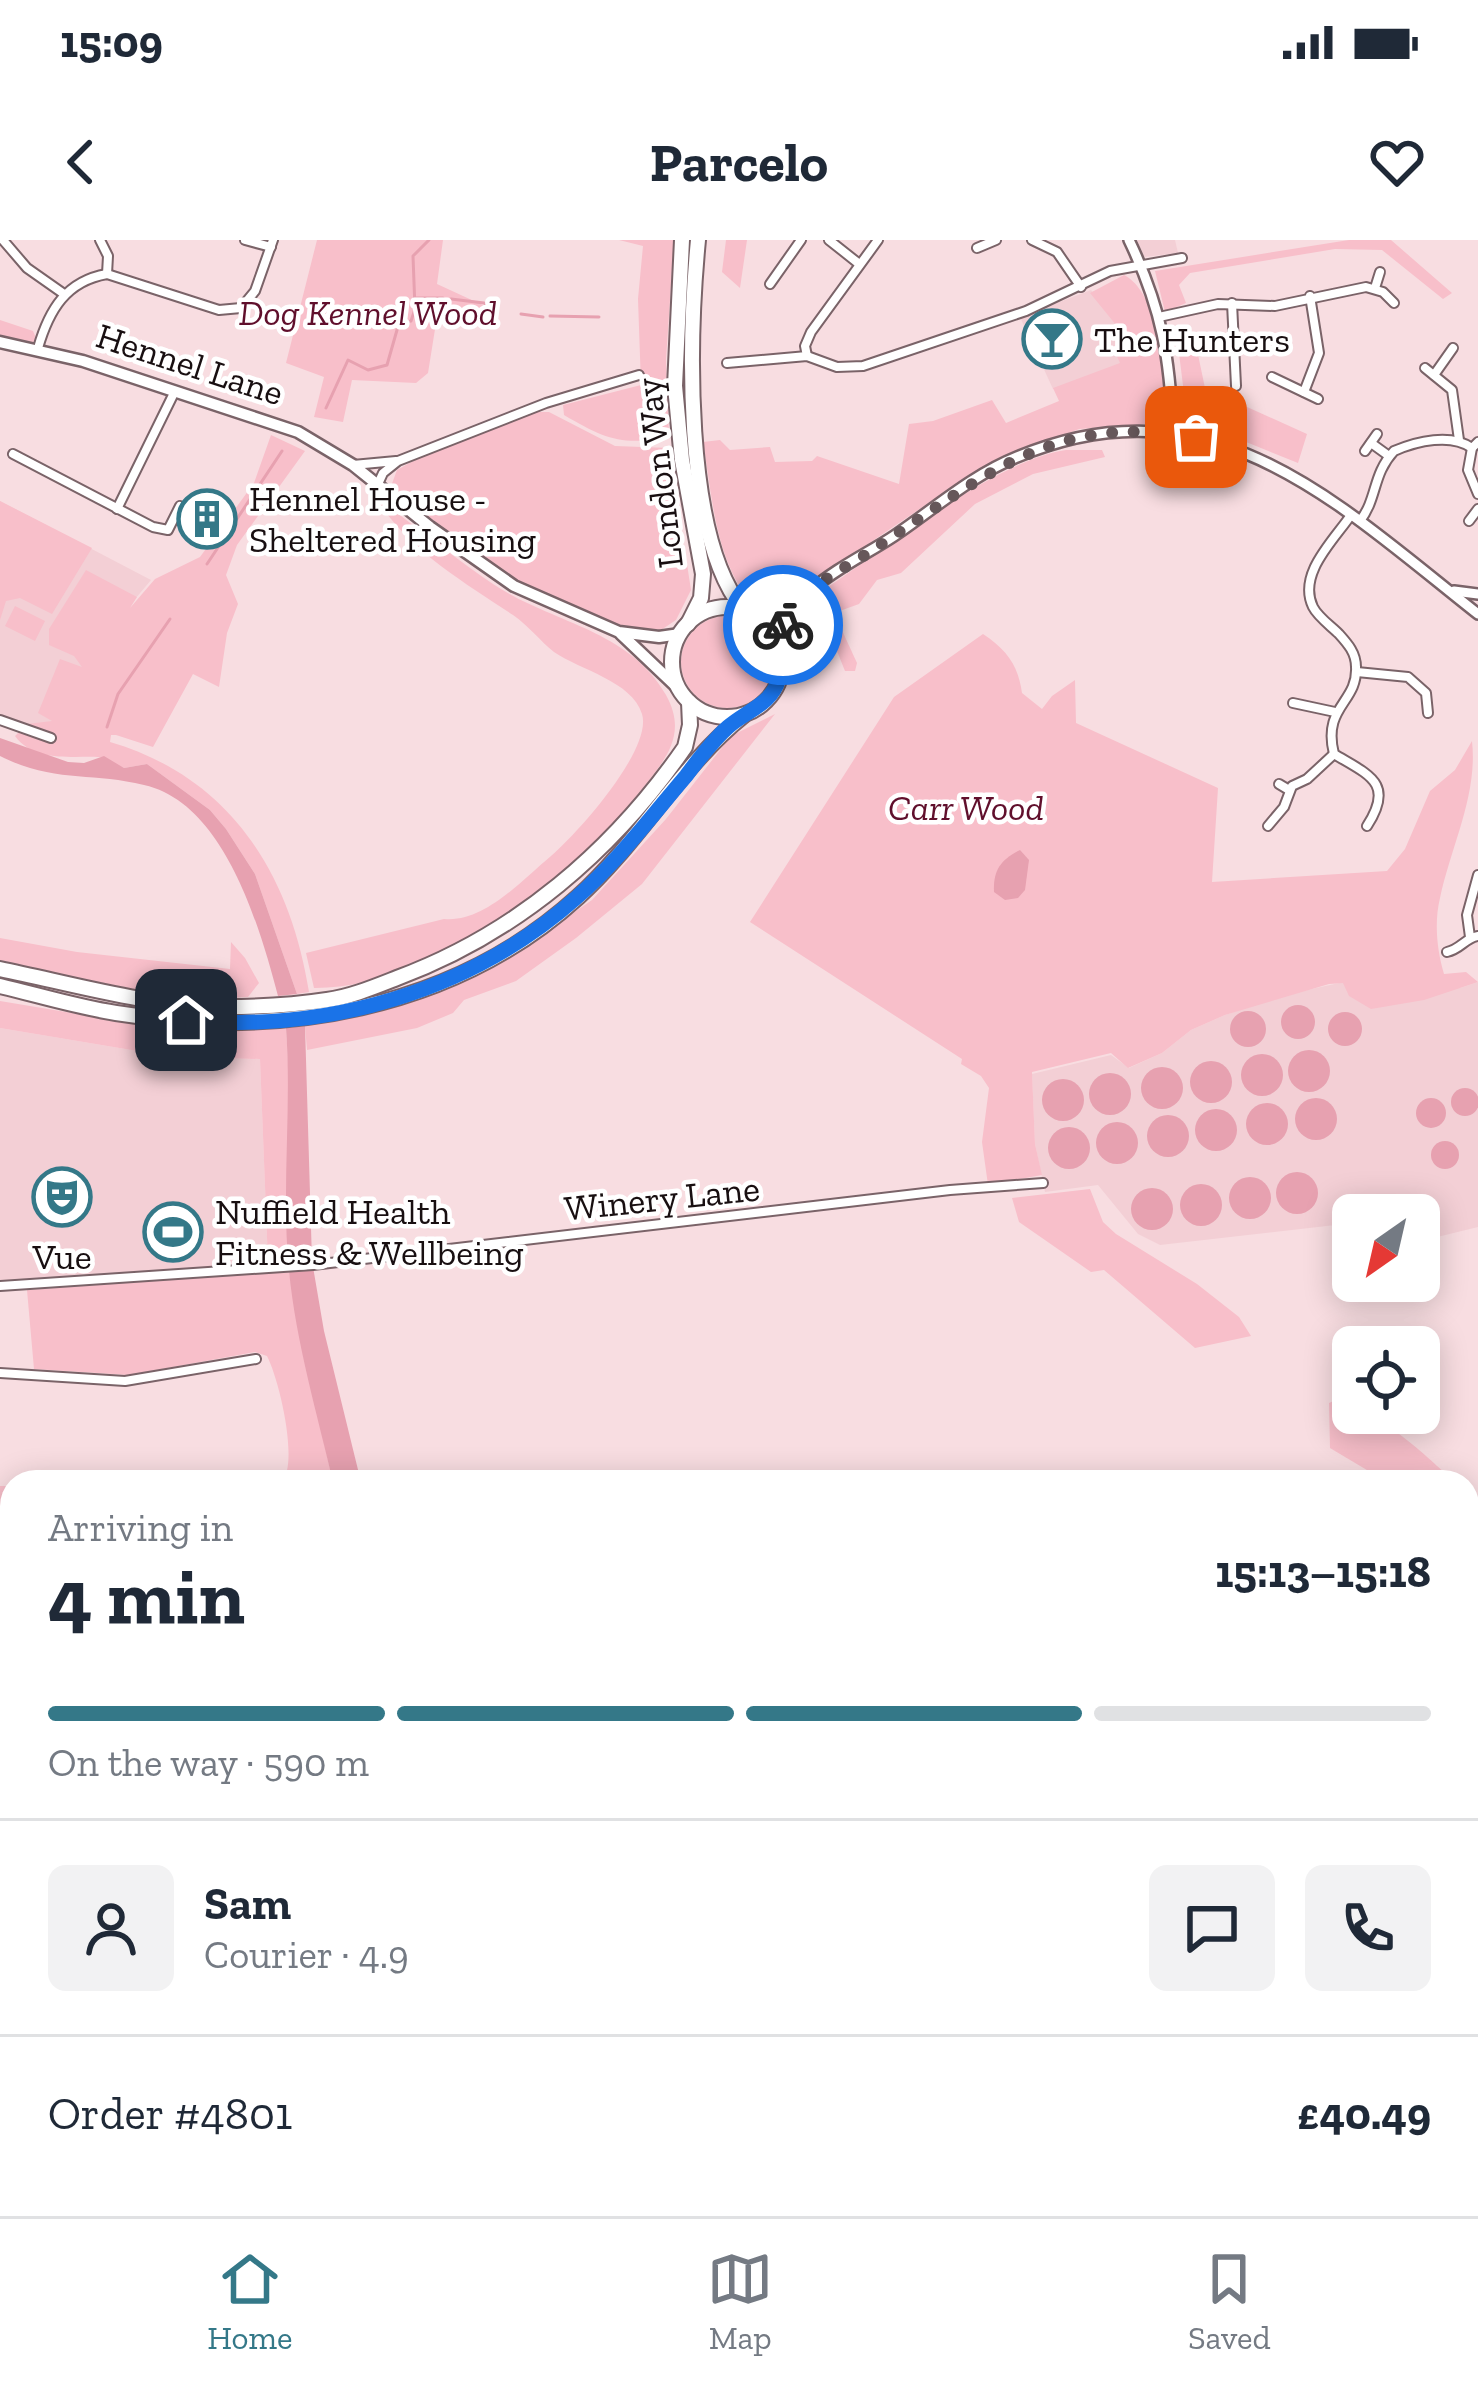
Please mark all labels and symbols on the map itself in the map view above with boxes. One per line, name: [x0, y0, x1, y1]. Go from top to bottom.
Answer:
park label: Dog Kennel Wood: [239, 291, 497, 334]
bar icon: The Hunters: [1021, 308, 1083, 370]
street label: Hennel Lane: [91, 314, 289, 414]
place label: The Hunters: [1094, 318, 1290, 361]
street label: London Way: [626, 375, 692, 571]
pin: [1145, 386, 1247, 488]
place label: Hennel House - Sheltered Housing: [249, 477, 537, 561]
building icon: Hennel House - Sheltered Housing: [176, 488, 238, 550]
courier: [723, 565, 843, 685]
park label: Carr Wood: [888, 786, 1044, 829]
pin: [135, 969, 237, 1071]
theatre icon: Vue: [31, 1166, 93, 1228]
street label: Winery Lane: [562, 1166, 762, 1230]
place label: Nuffield Health Fitness & Wellbeing: [215, 1190, 524, 1274]
north arrow: [1332, 1194, 1440, 1302]
sports icon: Nuffield Health Fitness & Wellbeing: [142, 1201, 204, 1263]
place label: Vue: [31, 1235, 92, 1278]

